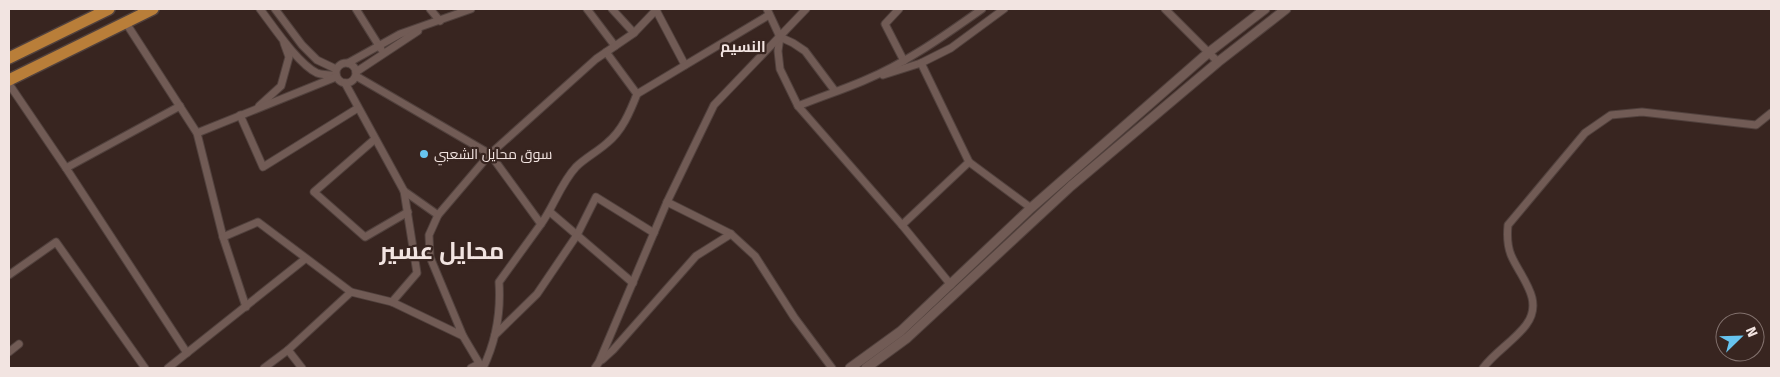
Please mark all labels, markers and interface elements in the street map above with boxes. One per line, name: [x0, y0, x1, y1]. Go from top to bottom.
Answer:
district label: النسيم: [720, 38, 766, 57]
place label: سوق محايل الشعبي: [434, 146, 552, 166]
marker: سوق محايل الشعبي: [418, 148, 430, 160]
district label: محايل عسير: [379, 237, 504, 265]
north arrow: [1715, 312, 1765, 362]
text: N: [1742, 325, 1761, 340]

